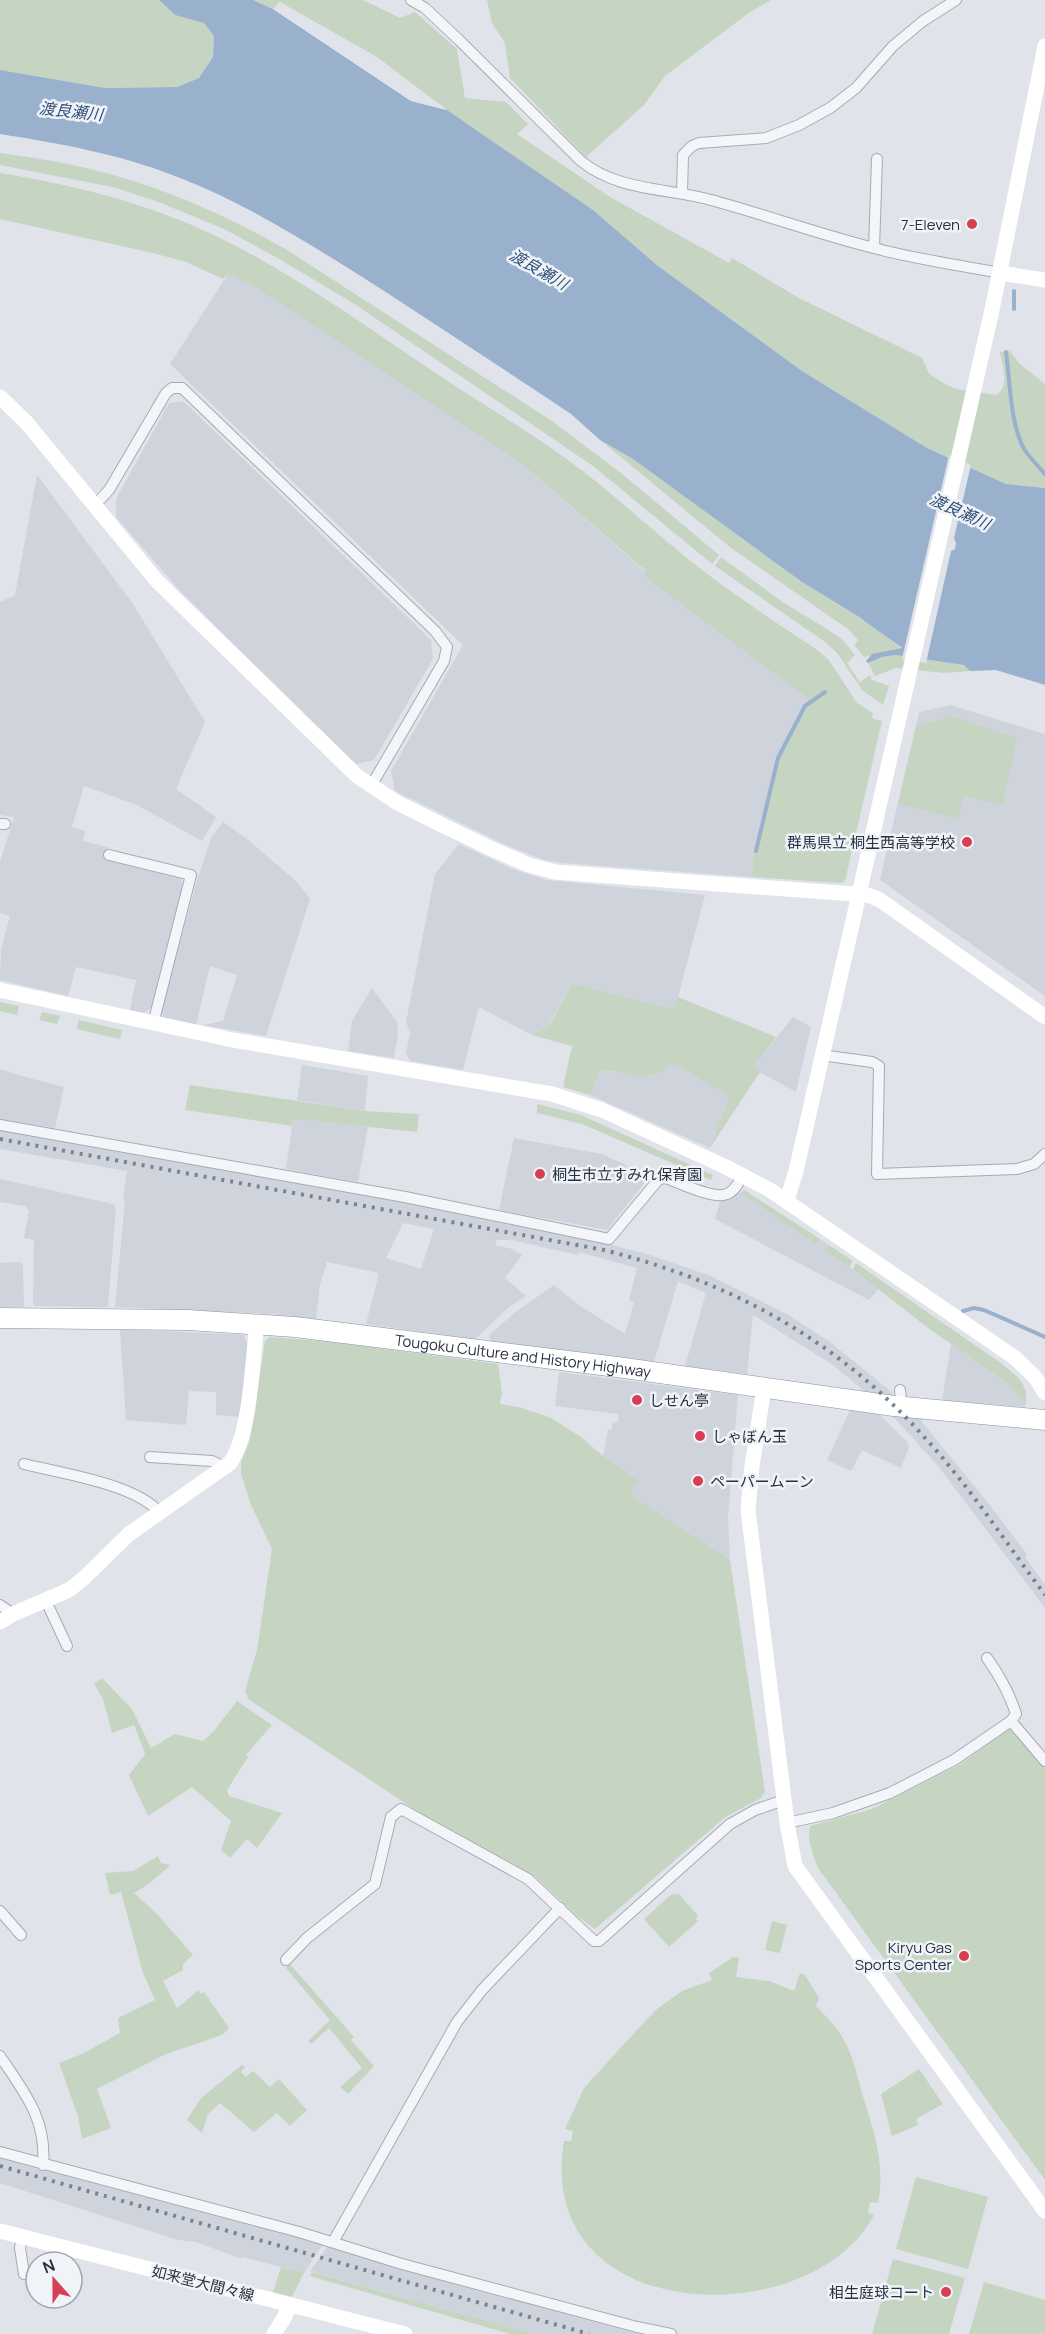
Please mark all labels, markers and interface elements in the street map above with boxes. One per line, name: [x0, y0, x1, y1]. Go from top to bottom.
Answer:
water label: 渡良瀬川: [38, 97, 106, 125]
place label: 7-Eleven: [901, 214, 960, 235]
marker: 7-Eleven: [965, 217, 979, 231]
water label: 渡良瀬川: [506, 243, 574, 296]
water label: 渡良瀬川: [926, 488, 995, 535]
place label: 群馬県立 桐生西高等学校: [787, 832, 955, 853]
marker: 群馬県立 桐生西高等学校: [960, 835, 974, 849]
place label: 桐生市立すみれ保育園: [552, 1164, 702, 1185]
marker: 桐生市立すみれ保育園: [533, 1167, 547, 1181]
street label: Tougoku Culture and History Highway: [394, 1329, 652, 1382]
place label: しせん亭: [649, 1390, 709, 1411]
marker: しせん亭: [630, 1393, 644, 1407]
place label: しゃぼん玉: [712, 1426, 787, 1447]
marker: しゃぼん玉: [693, 1429, 707, 1443]
place label: ペーパームーン: [710, 1471, 814, 1492]
marker: ペーパームーン: [691, 1474, 705, 1488]
place label: Kiryu Gas Sports Center: [855, 1937, 953, 1975]
marker: Kiryu Gas Sports Center: [957, 1949, 971, 1963]
north arrow: [24, 2250, 84, 2310]
text: N: [39, 2254, 58, 2278]
street label: 如来堂大間々線: [150, 2260, 256, 2306]
place label: 相生庭球コート: [829, 2282, 934, 2303]
marker: 相生庭球コート: [939, 2285, 953, 2299]

